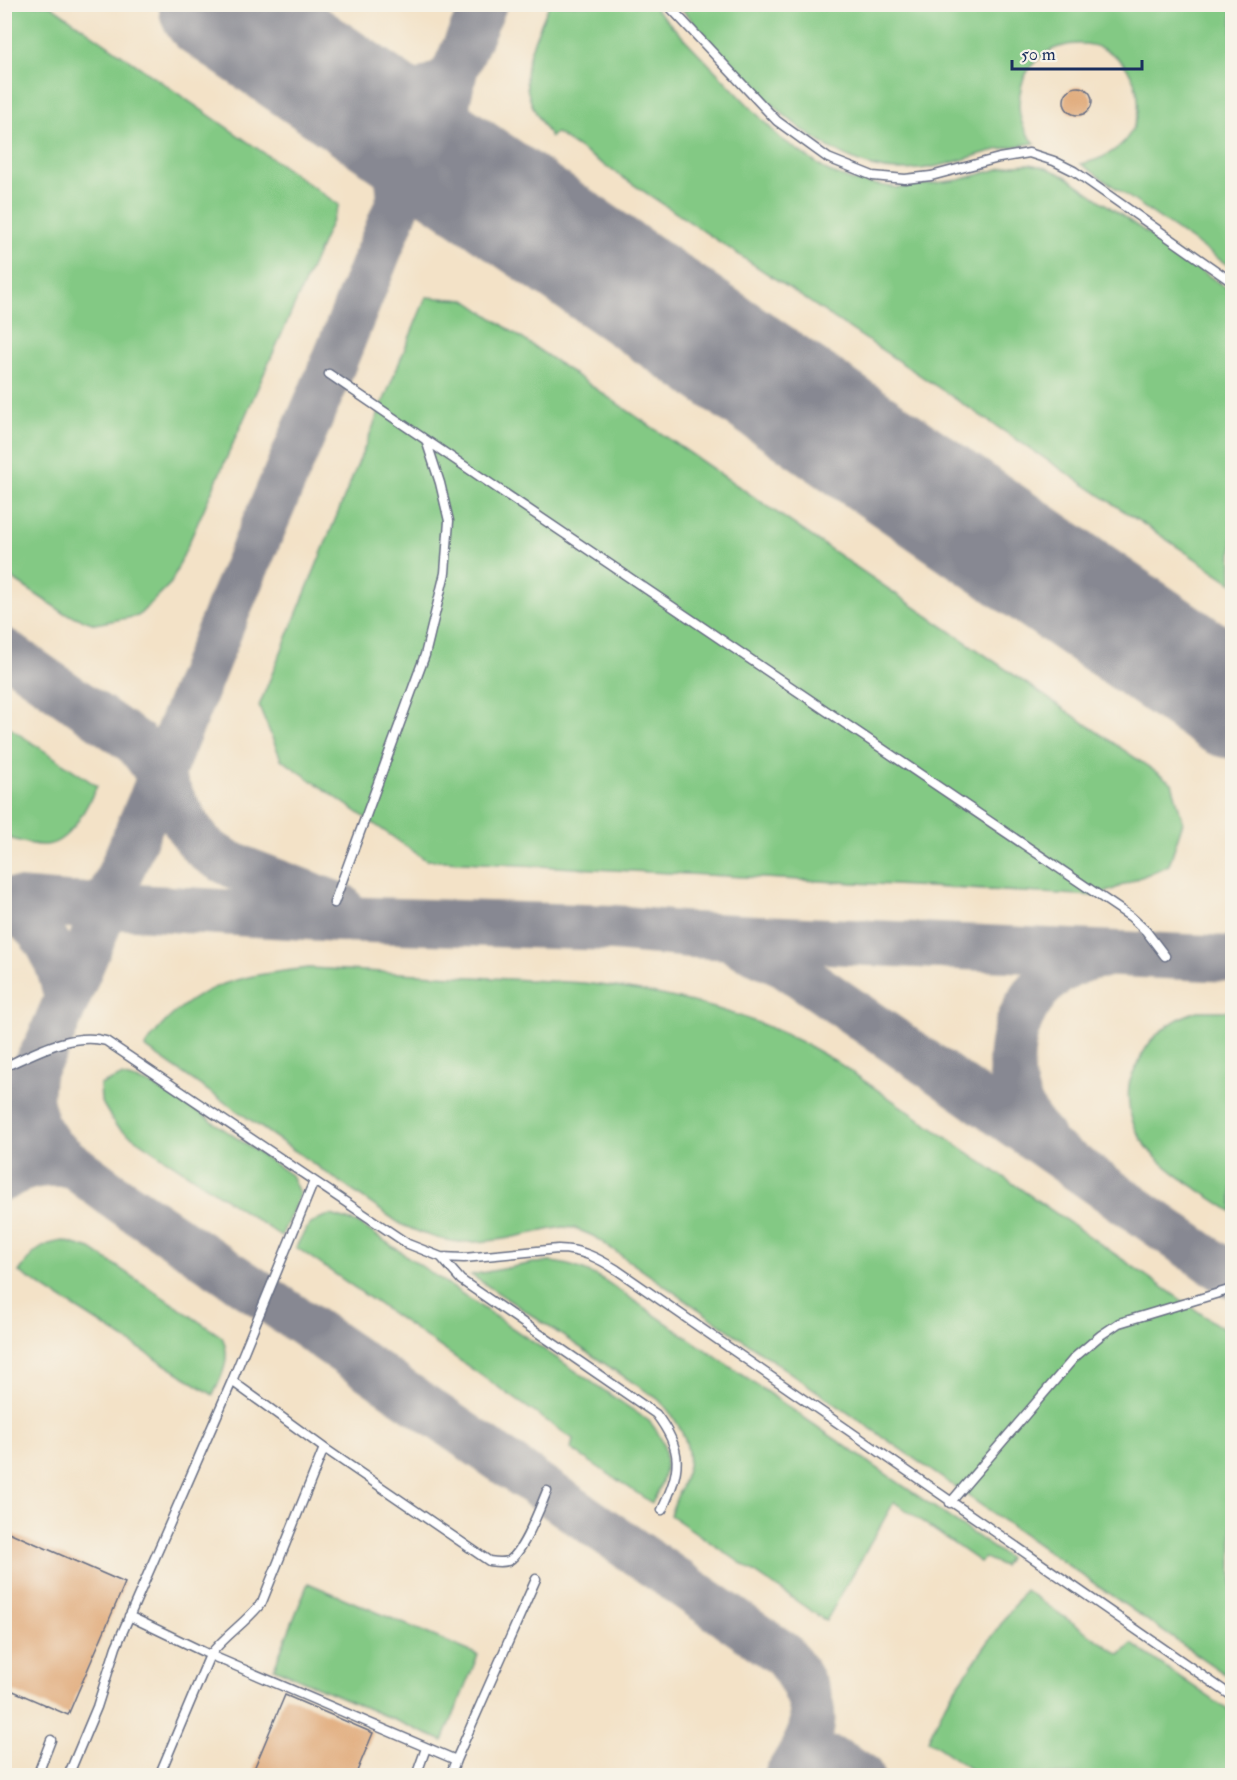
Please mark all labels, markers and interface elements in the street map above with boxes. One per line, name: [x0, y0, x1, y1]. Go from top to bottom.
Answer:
scale bar: [1012, 33, 1142, 71]
text: 50 m: [1021, 43, 1056, 66]

